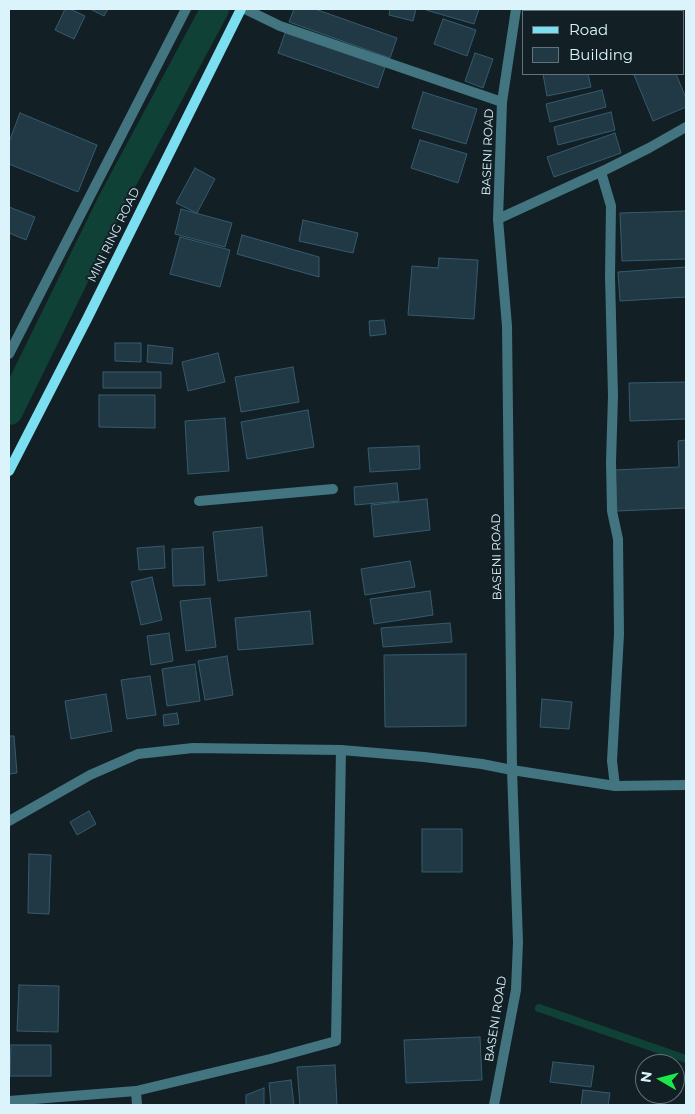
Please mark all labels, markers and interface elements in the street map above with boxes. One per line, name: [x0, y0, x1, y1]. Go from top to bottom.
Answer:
legend: [522, 10, 685, 75]
text: Road: [569, 20, 608, 39]
text: Building: [569, 45, 633, 64]
street label: BASENI ROAD: [479, 108, 497, 196]
street label: MINI RING ROAD: [85, 185, 143, 285]
street label: BASENI ROAD: [489, 514, 505, 600]
street label: BASENI ROAD: [482, 975, 510, 1063]
north arrow: [635, 1054, 685, 1104]
text: N: [636, 1070, 656, 1084]

